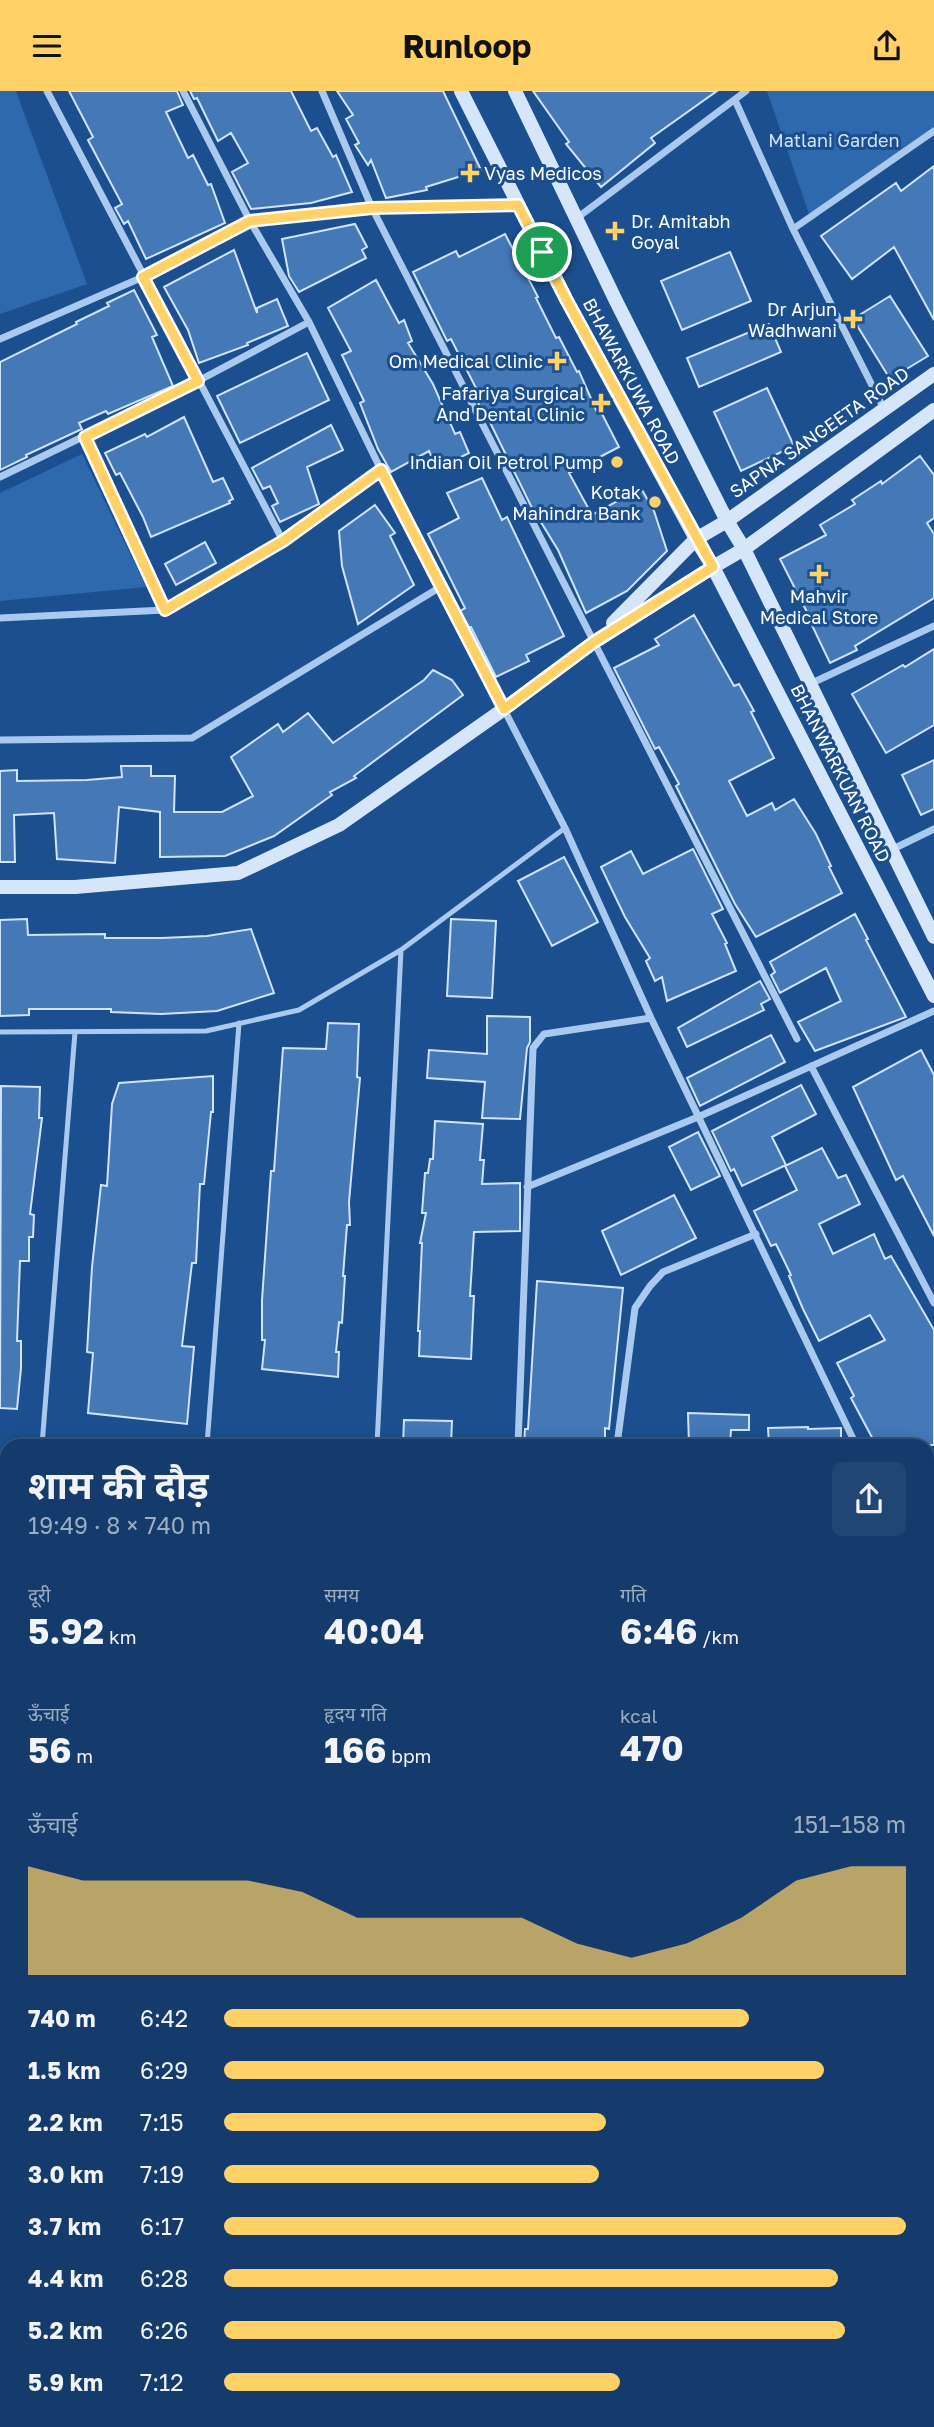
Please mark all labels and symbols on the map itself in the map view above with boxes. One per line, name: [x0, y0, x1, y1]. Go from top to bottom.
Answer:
park label: Matlani Garden: [768, 129, 900, 151]
place label: Vyas Medicos: [484, 162, 602, 184]
marker: Vyas Medicos: [462, 165, 478, 181]
place label: Dr. Amitabh Goyal: [631, 210, 731, 253]
marker: Dr. Amitabh Goyal: [605, 221, 625, 241]
pin: [512, 222, 572, 282]
street label: BHAWARKUWA ROAD: [579, 294, 685, 468]
place label: Dr Arjun Wadhwani: [748, 298, 837, 341]
marker: Dr Arjun Wadhwani: [843, 309, 863, 329]
place label: Om Medical Clinic: [389, 350, 543, 372]
marker: Om Medical Clinic: [549, 353, 565, 369]
street label: SAPNA SANGEETA ROAD: [725, 362, 913, 502]
place label: Fafariya Surgical And Dental Clinic: [436, 382, 585, 425]
marker: Fafariya Surgical And Dental Clinic: [591, 393, 611, 413]
place label: Indian Oil Petrol Pump: [409, 451, 603, 473]
marker: Indian Oil Petrol Pump: [609, 454, 625, 470]
place label: Kotak Mahindra Bank: [512, 481, 641, 524]
marker: Kotak Mahindra Bank: [647, 494, 663, 510]
marker: Mahvir Medical Store: [811, 566, 827, 582]
place label: Mahvir Medical Store: [760, 585, 878, 628]
street label: BHANWARKUAN ROAD: [786, 680, 896, 866]

